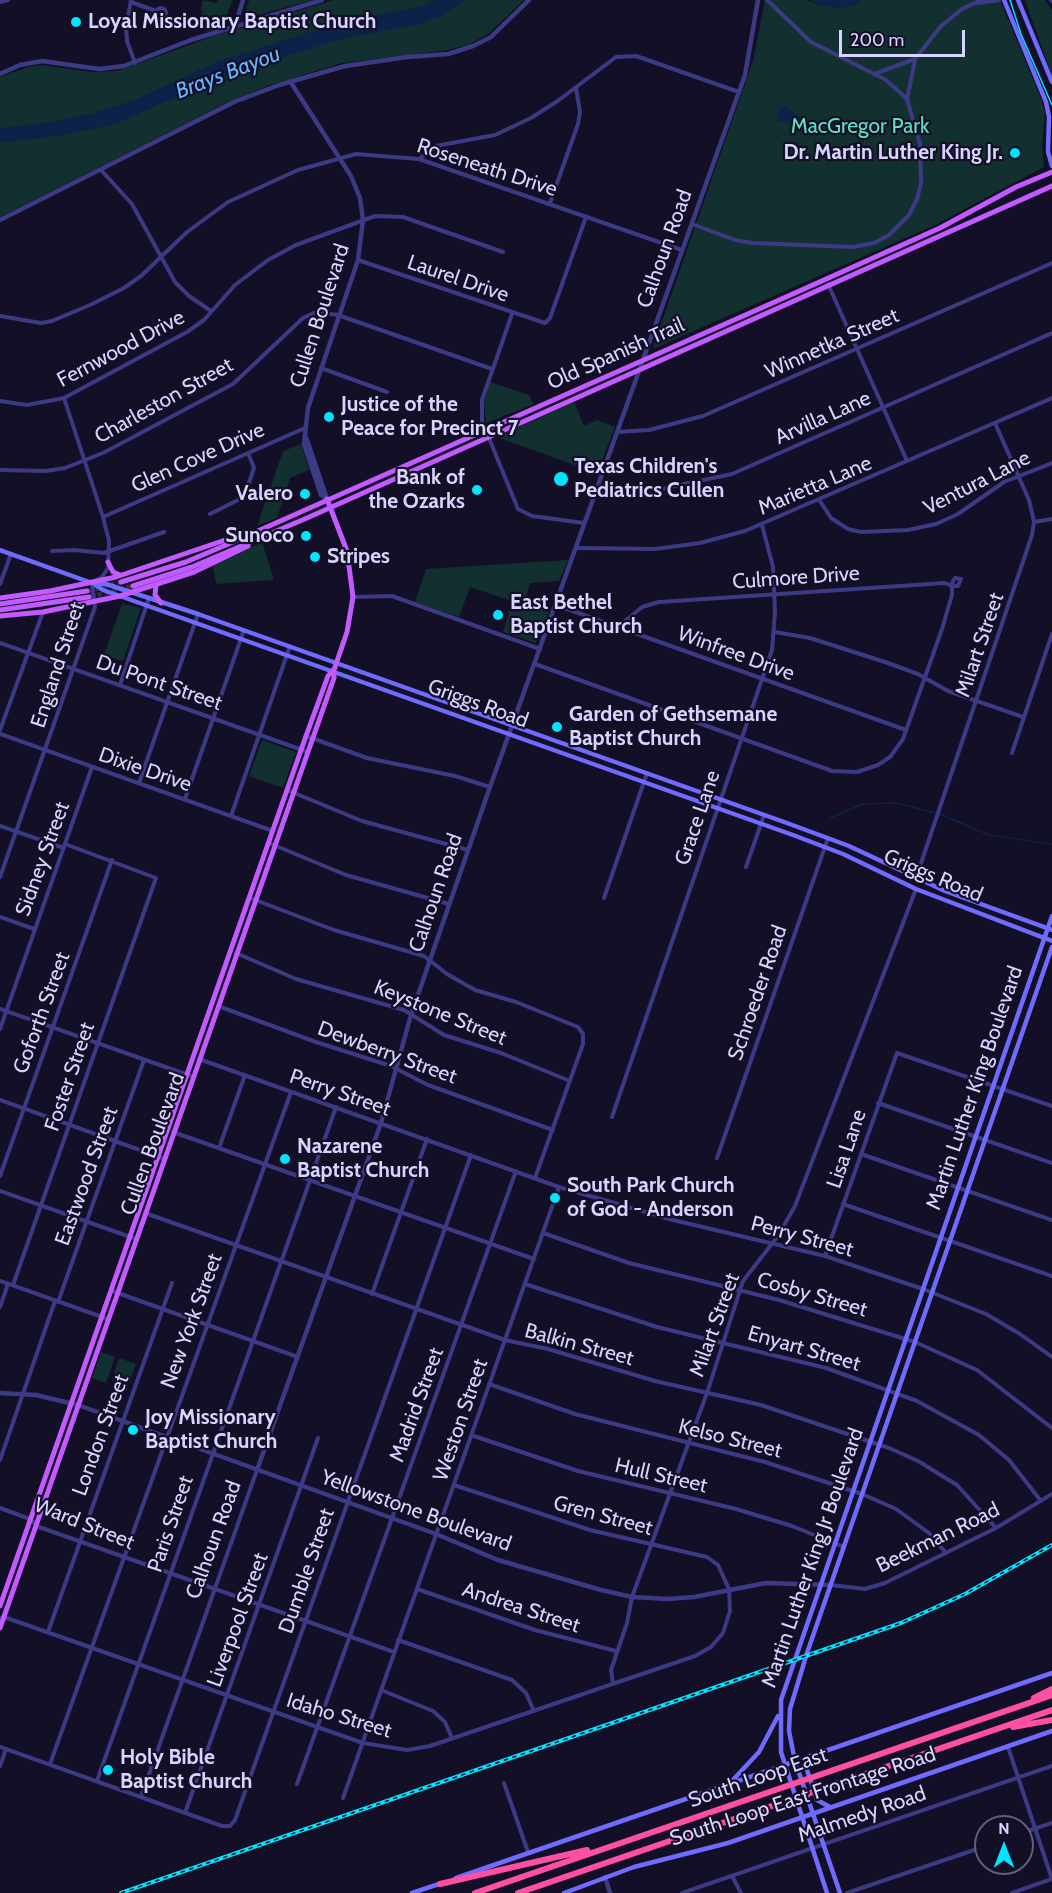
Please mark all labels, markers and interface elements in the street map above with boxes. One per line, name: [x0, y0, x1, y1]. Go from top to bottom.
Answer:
place label: Loyal Missionary Baptist Church: [88, 9, 376, 35]
marker: Loyal Missionary Baptist Church: [69, 15, 83, 29]
scale bar: [842, 18, 968, 56]
text: 200 m: [850, 29, 904, 51]
water label: Brays Bayou: [172, 41, 284, 105]
park label: MacGregor Park: [791, 114, 929, 140]
street label: Roseneath Drive: [414, 133, 560, 203]
place label: Dr. Martin Luther King Jr.: [783, 140, 1003, 166]
marker: Dr. Martin Luther King Jr.: [1008, 146, 1022, 160]
street label: Calhoun Road: [632, 186, 698, 312]
street label: Cullen Boulevard: [285, 241, 355, 391]
street label: Laurel Drive: [404, 250, 512, 308]
street label: Winnetka Street: [761, 303, 903, 385]
street label: Fernwood Drive: [53, 305, 189, 393]
street label: Old Spanish Trail: [543, 312, 689, 396]
street label: Charleston Street: [90, 353, 238, 449]
street label: Arvilla Lane: [771, 386, 875, 450]
place label: Justice of the Peace for Precinct 7: [341, 392, 519, 442]
marker: Justice of the Peace for Precinct 7: [322, 410, 336, 424]
street label: Glen Cove Drive: [128, 417, 268, 499]
street label: Ventura Lane: [919, 445, 1035, 521]
street label: Marietta Lane: [754, 451, 876, 521]
place label: Texas Children's Pediatrics Cullen: [574, 454, 724, 504]
place label: Bank of the Ozarks: [368, 465, 465, 515]
marker: Texas Children's Pediatrics Cullen: [552, 470, 570, 488]
place label: Valero: [235, 481, 293, 507]
marker: Bank of the Ozarks: [470, 483, 484, 497]
marker: Valero: [298, 487, 312, 501]
place label: Sunoco: [225, 523, 294, 549]
marker: Sunoco: [299, 529, 313, 543]
place label: Stripes: [327, 544, 390, 570]
marker: Stripes: [308, 550, 322, 564]
street label: Culmore Drive: [732, 561, 860, 595]
street label: Milart Street: [950, 589, 1010, 701]
place label: East Bethel Baptist Church: [510, 590, 642, 640]
street label: England Street: [26, 599, 90, 731]
marker: East Bethel Baptist Church: [491, 608, 505, 622]
street label: Winfree Drive: [674, 621, 798, 687]
street label: Du Pont Street: [93, 650, 225, 716]
street label: Griggs Road: [424, 674, 532, 734]
place label: Garden of Gethsemane Baptist Church: [569, 702, 777, 752]
marker: Garden of Gethsemane Baptist Church: [550, 720, 564, 734]
street label: Dixie Drive: [95, 742, 195, 798]
street label: Grace Lane: [670, 767, 726, 869]
street label: Sidney Street: [11, 798, 75, 920]
street label: Calhoun Road: [404, 830, 468, 956]
street label: Griggs Road: [880, 844, 986, 908]
street label: Schroeder Road: [723, 922, 793, 1064]
street label: Goforth Street: [8, 949, 76, 1077]
street label: Martin Luther King Boulevard: [921, 963, 1029, 1213]
street label: Keystone Street: [370, 975, 510, 1051]
street label: Dewberry Street: [314, 1016, 460, 1090]
street label: Foster Street: [40, 1019, 100, 1135]
street label: Perry Street: [286, 1064, 394, 1122]
street label: Cullen Boulevard: [116, 1069, 190, 1219]
street label: Eastwood Street: [50, 1103, 124, 1249]
street label: Lisa Lane: [822, 1106, 872, 1192]
place label: Nazarene Baptist Church: [297, 1134, 429, 1184]
marker: Nazarene Baptist Church: [278, 1152, 292, 1166]
place label: South Park Church of God - Anderson: [567, 1173, 735, 1223]
marker: South Park Church of God - Anderson: [548, 1191, 562, 1205]
street label: Perry Street: [748, 1211, 856, 1263]
street label: New York Street: [156, 1250, 228, 1392]
street label: Cosby Street: [754, 1267, 870, 1323]
street label: Milart Street: [685, 1270, 745, 1380]
street label: Balkin Street: [522, 1318, 636, 1372]
street label: Enyart Street: [745, 1321, 863, 1377]
street label: Madrid Street: [385, 1344, 449, 1466]
street label: Weston Street: [428, 1356, 494, 1484]
street label: London Street: [67, 1371, 135, 1499]
place label: Joy Missionary Baptist Church: [145, 1405, 277, 1455]
street label: Kelso Street: [676, 1414, 784, 1464]
marker: Joy Missionary Baptist Church: [126, 1423, 140, 1437]
street label: Martin Luther King Jr Boulevard: [757, 1425, 869, 1691]
street label: Hull Street: [612, 1453, 710, 1499]
street label: Yellowstone Boulevard: [317, 1465, 515, 1557]
street label: Paris Street: [143, 1472, 199, 1576]
street label: Calhoun Road: [181, 1477, 247, 1603]
street label: Gren Street: [551, 1491, 655, 1541]
street label: Ward Street: [30, 1492, 138, 1556]
street label: Beekman Road: [872, 1497, 1004, 1579]
street label: Dumble Street: [274, 1505, 340, 1637]
street label: Liverpool Street: [202, 1549, 274, 1691]
street label: Andrea Street: [459, 1577, 583, 1639]
street label: Idaho Street: [283, 1688, 395, 1744]
street label: South Loop East Frontage Road: [667, 1742, 939, 1852]
street label: South Loop East: [685, 1742, 831, 1814]
place label: Holy Bible Baptist Church: [120, 1745, 252, 1795]
marker: Holy Bible Baptist Church: [101, 1763, 115, 1777]
street label: Malmedy Road: [795, 1781, 929, 1849]
north arrow: [974, 1815, 1034, 1875]
text: N: [998, 1819, 1010, 1838]

